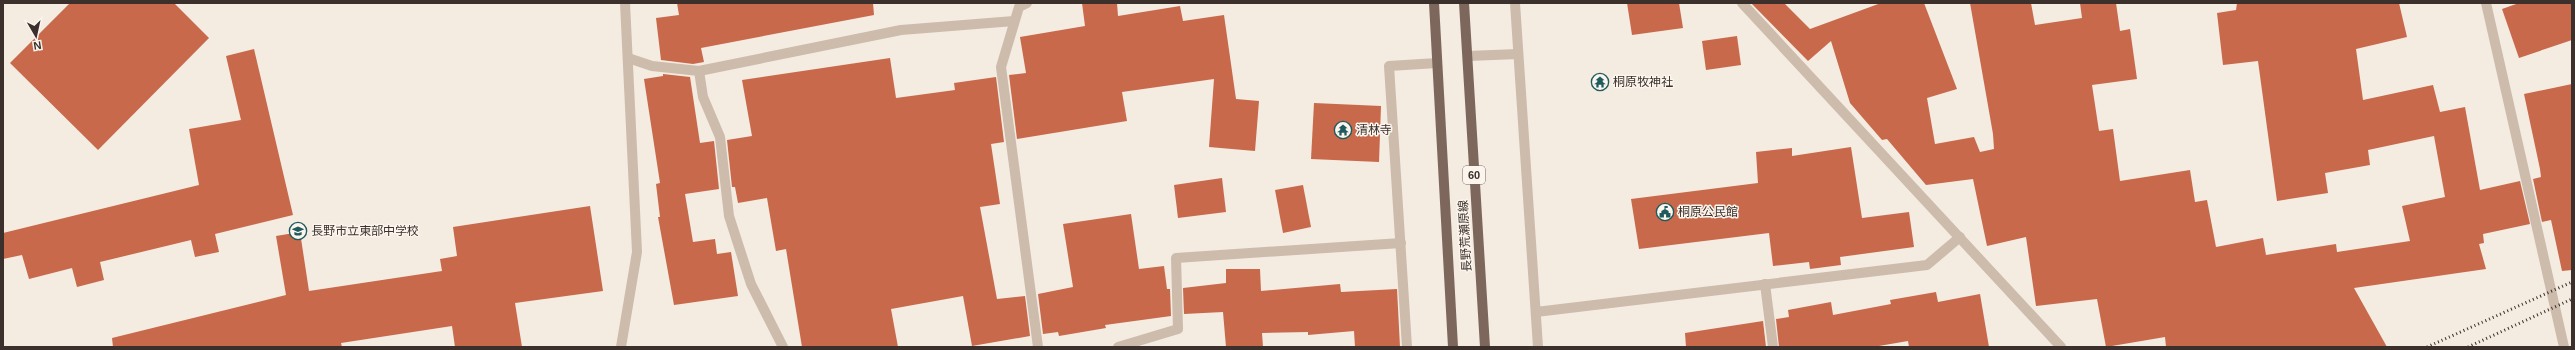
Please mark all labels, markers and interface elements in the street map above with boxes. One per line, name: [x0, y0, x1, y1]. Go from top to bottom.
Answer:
north arrow: [16, 16, 56, 56]
text: N: [33, 39, 42, 52]
temple icon: 桐原牧神社: [1590, 72, 1610, 92]
place label: 桐原牧神社: [1613, 75, 1673, 89]
temple icon: 清林寺: [1333, 120, 1353, 140]
place label: 清林寺: [1356, 123, 1392, 137]
road number: 60: [1463, 166, 1485, 184]
street label: 長野荒瀬原線: [1456, 200, 1474, 272]
public building icon: 桐原公民館: [1655, 202, 1675, 222]
place label: 桐原公民館: [1678, 205, 1738, 219]
school or university icon: 長野市立東部中学校: [288, 221, 308, 241]
place label: 長野市立東部中学校: [311, 224, 419, 238]

